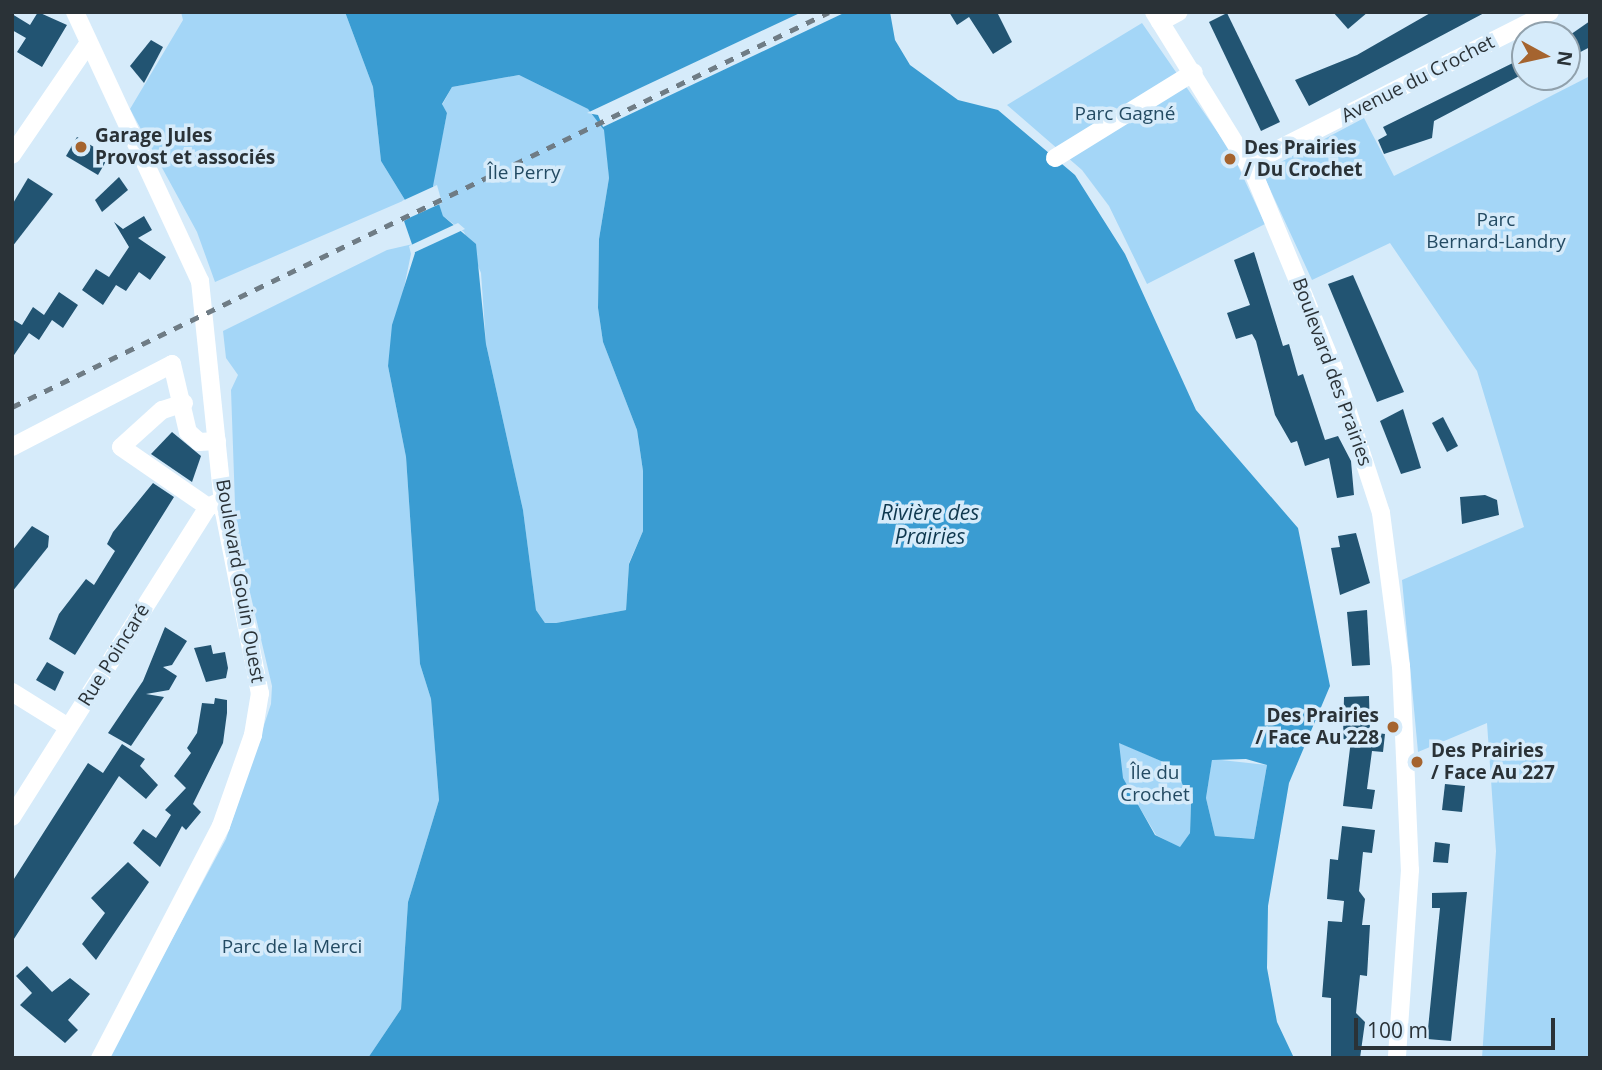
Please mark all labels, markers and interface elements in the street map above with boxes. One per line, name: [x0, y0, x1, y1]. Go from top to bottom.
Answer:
north arrow: [1511, 21, 1581, 91]
street label: Avenue du Crochet: [1338, 31, 1498, 127]
text: N: [1551, 49, 1579, 68]
park label: Parc Gagné: [1075, 103, 1175, 125]
place label: Garage Jules Provost et associés: [95, 125, 275, 169]
place label: Des Prairies / Du Crochet: [1244, 137, 1362, 181]
marker: Garage Jules Provost et associés: [73, 139, 89, 155]
marker: Des Prairies / Du Crochet: [1222, 151, 1238, 167]
park label: Île Perry: [488, 162, 560, 184]
park label: Parc Bernard-Landry: [1426, 209, 1566, 253]
street label: Boulevard des Prairies: [1287, 275, 1377, 469]
street label: Boulevard Gouin Ouest: [211, 477, 269, 685]
water label: Rivière des Prairies: [881, 499, 979, 549]
street label: Rue Poincaré: [73, 600, 155, 710]
place label: Des Prairies / Face Au 228: [1255, 705, 1379, 749]
marker: Des Prairies / Face Au 228: [1385, 719, 1401, 735]
place label: Des Prairies / Face Au 227: [1431, 740, 1555, 784]
marker: Des Prairies / Face Au 227: [1409, 754, 1425, 770]
park label: Île du Crochet: [1120, 762, 1190, 806]
park label: Parc de la Merci: [222, 936, 362, 958]
scale bar: [1357, 1004, 1558, 1048]
text: 100 m: [1367, 1016, 1428, 1044]

